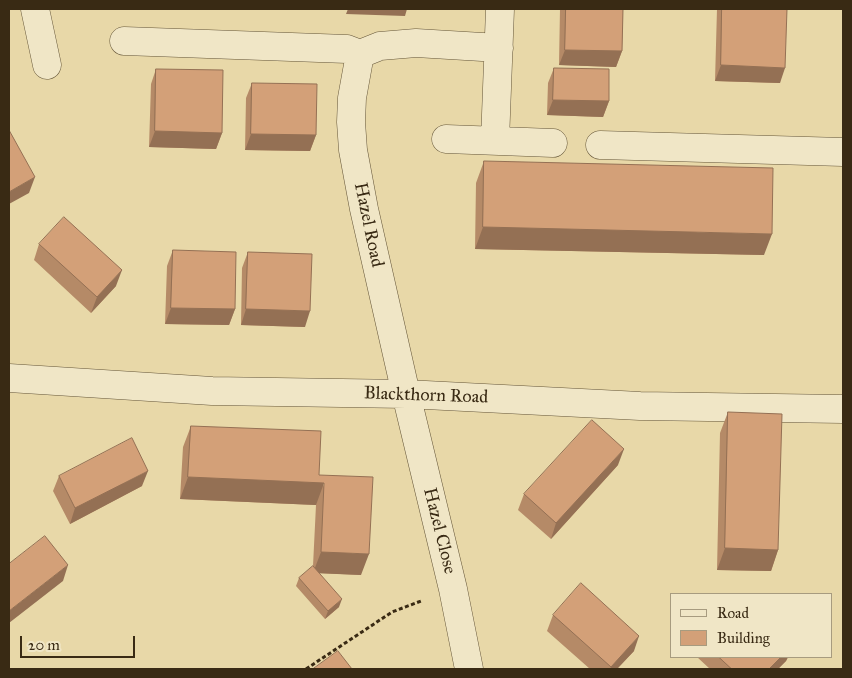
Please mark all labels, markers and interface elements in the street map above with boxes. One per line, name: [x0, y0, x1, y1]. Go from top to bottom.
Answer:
street label: Hazel Road: [348, 181, 388, 269]
street label: Blackthorn Road: [363, 383, 489, 409]
street label: Hazel Close: [418, 486, 460, 576]
legend: [670, 593, 832, 658]
text: Road: [717, 604, 749, 622]
scale bar: [22, 626, 138, 658]
text: Building: [717, 629, 770, 647]
text: 20 m: [28, 636, 60, 654]

